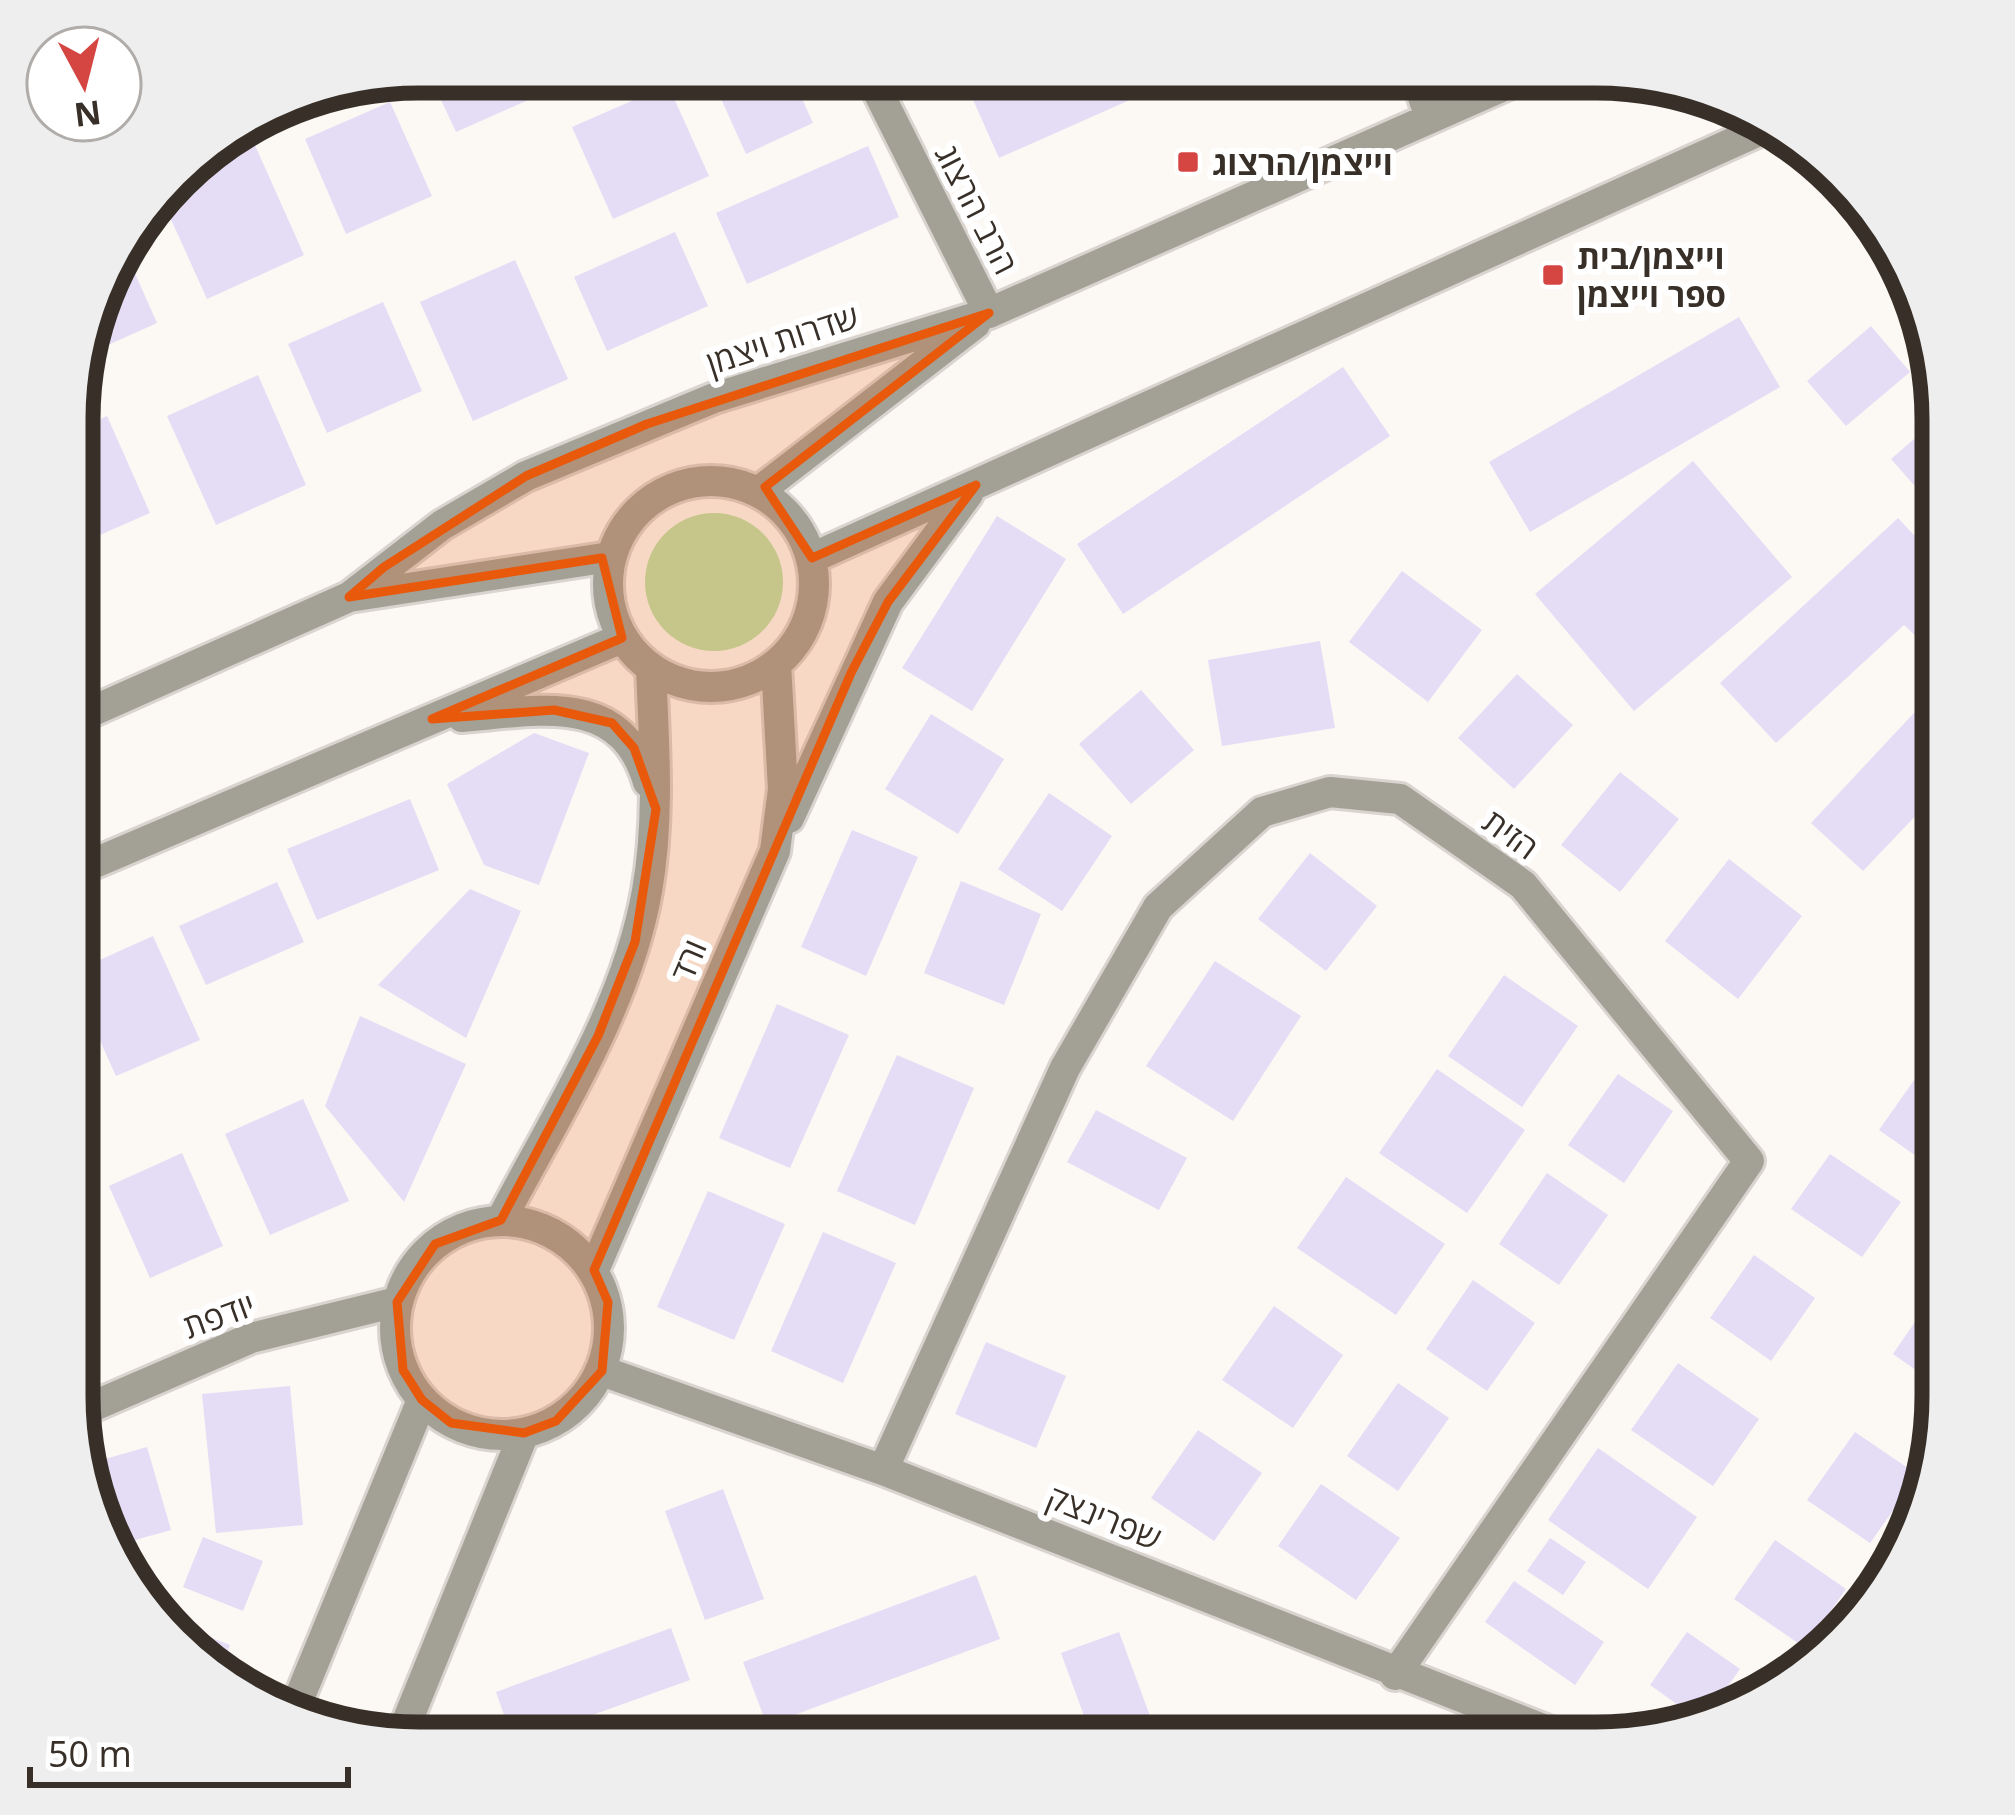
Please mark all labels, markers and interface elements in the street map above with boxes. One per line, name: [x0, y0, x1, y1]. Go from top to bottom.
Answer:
north arrow: [24, 24, 144, 144]
text: N: [72, 90, 104, 138]
street label: הרב הרצוג: [925, 136, 1029, 282]
place label: וייצמן/הרצוג: [1212, 140, 1393, 185]
marker: וייצמן/הרצוג: [1175, 149, 1201, 175]
place label: וייצמן/בית ספר וייצמן: [1577, 234, 1726, 317]
marker: וייצמן/בית ספר וייצמן: [1540, 262, 1566, 288]
street label: שדרות ויצמן: [700, 293, 864, 385]
street label: הזית: [1474, 799, 1548, 869]
street label: ורד: [659, 932, 717, 988]
street label: יודפת: [177, 1281, 261, 1349]
street label: שפרינצק: [1040, 1474, 1168, 1560]
scale bar: [30, 1713, 348, 1787]
text: 50 m: [48, 1729, 132, 1778]

